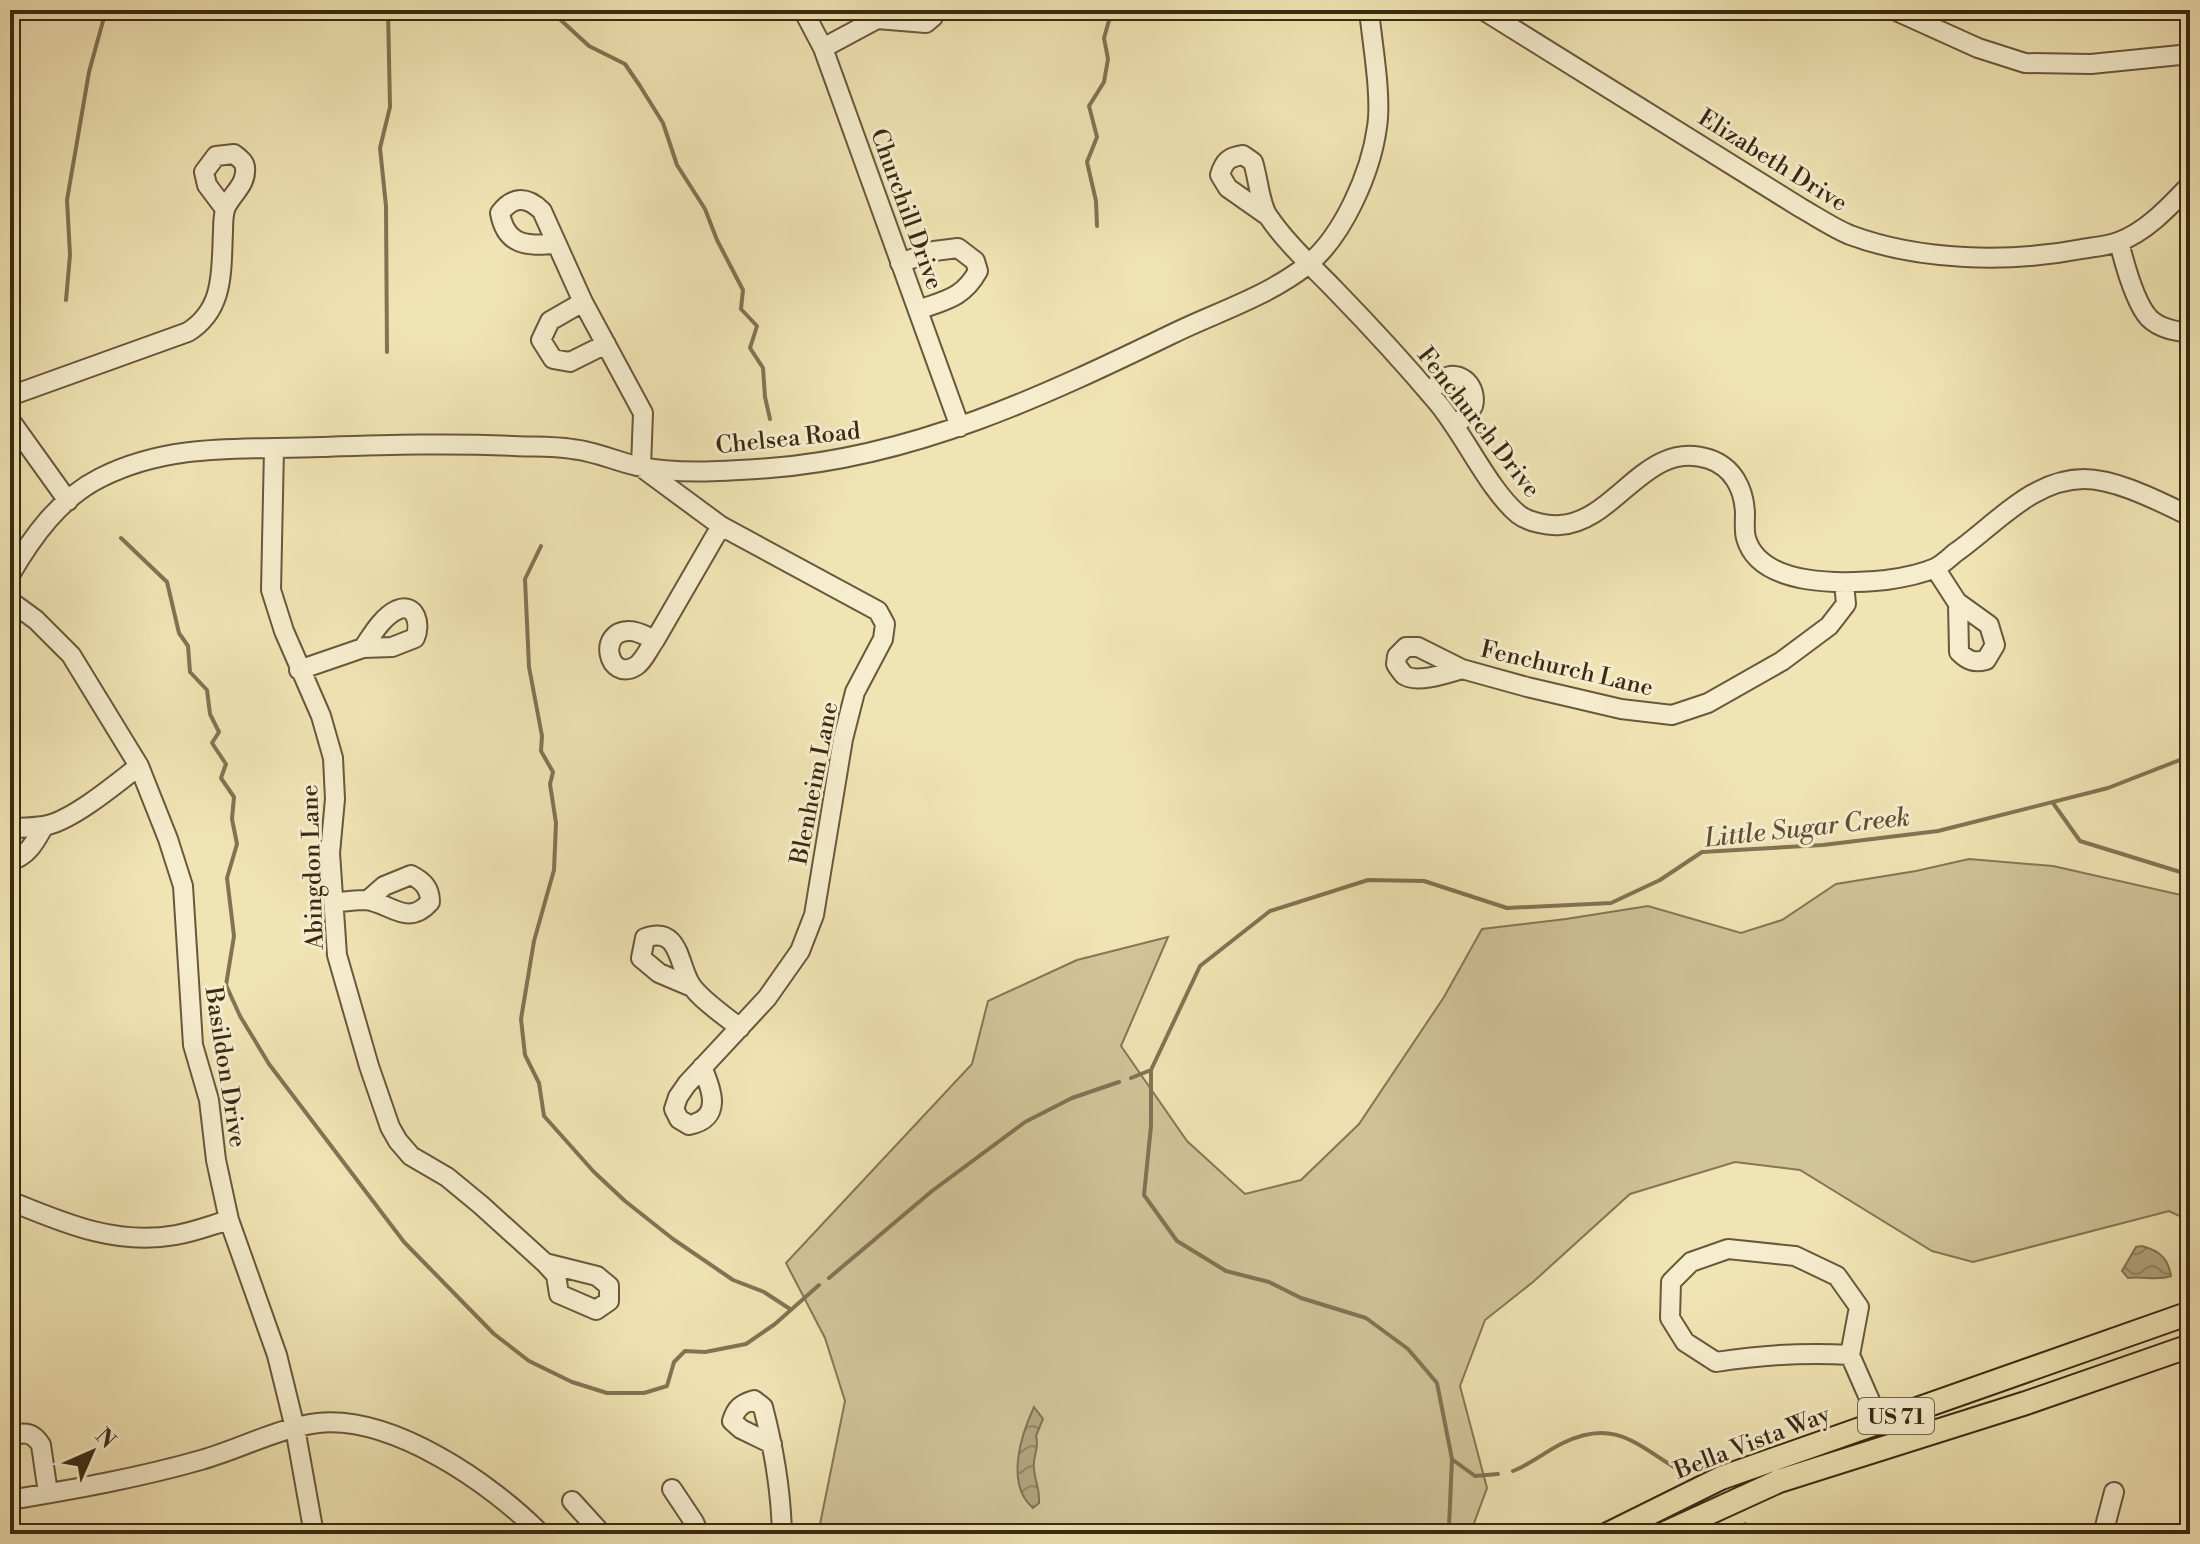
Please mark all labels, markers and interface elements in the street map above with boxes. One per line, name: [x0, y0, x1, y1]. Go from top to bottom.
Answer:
street label: Elizabeth Drive: [1692, 103, 1853, 219]
street label: Churchill Drive: [863, 125, 949, 294]
street label: Fenchurch Drive: [1410, 341, 1546, 504]
street label: Chelsea Road: [714, 416, 862, 462]
street label: Fenchurch Lane: [1478, 635, 1656, 703]
street label: Blenheim Lane: [784, 699, 845, 868]
street label: Abingdon Lane: [295, 784, 331, 951]
water label: Little Sugar Creek: [1702, 801, 1911, 855]
street label: Basildon Drive: [197, 984, 253, 1150]
road number: US 71: [1858, 1398, 1934, 1434]
street label: Bella Vista Way: [1669, 1399, 1835, 1487]
north arrow: [52, 1412, 132, 1492]
text: N: [89, 1423, 121, 1455]

